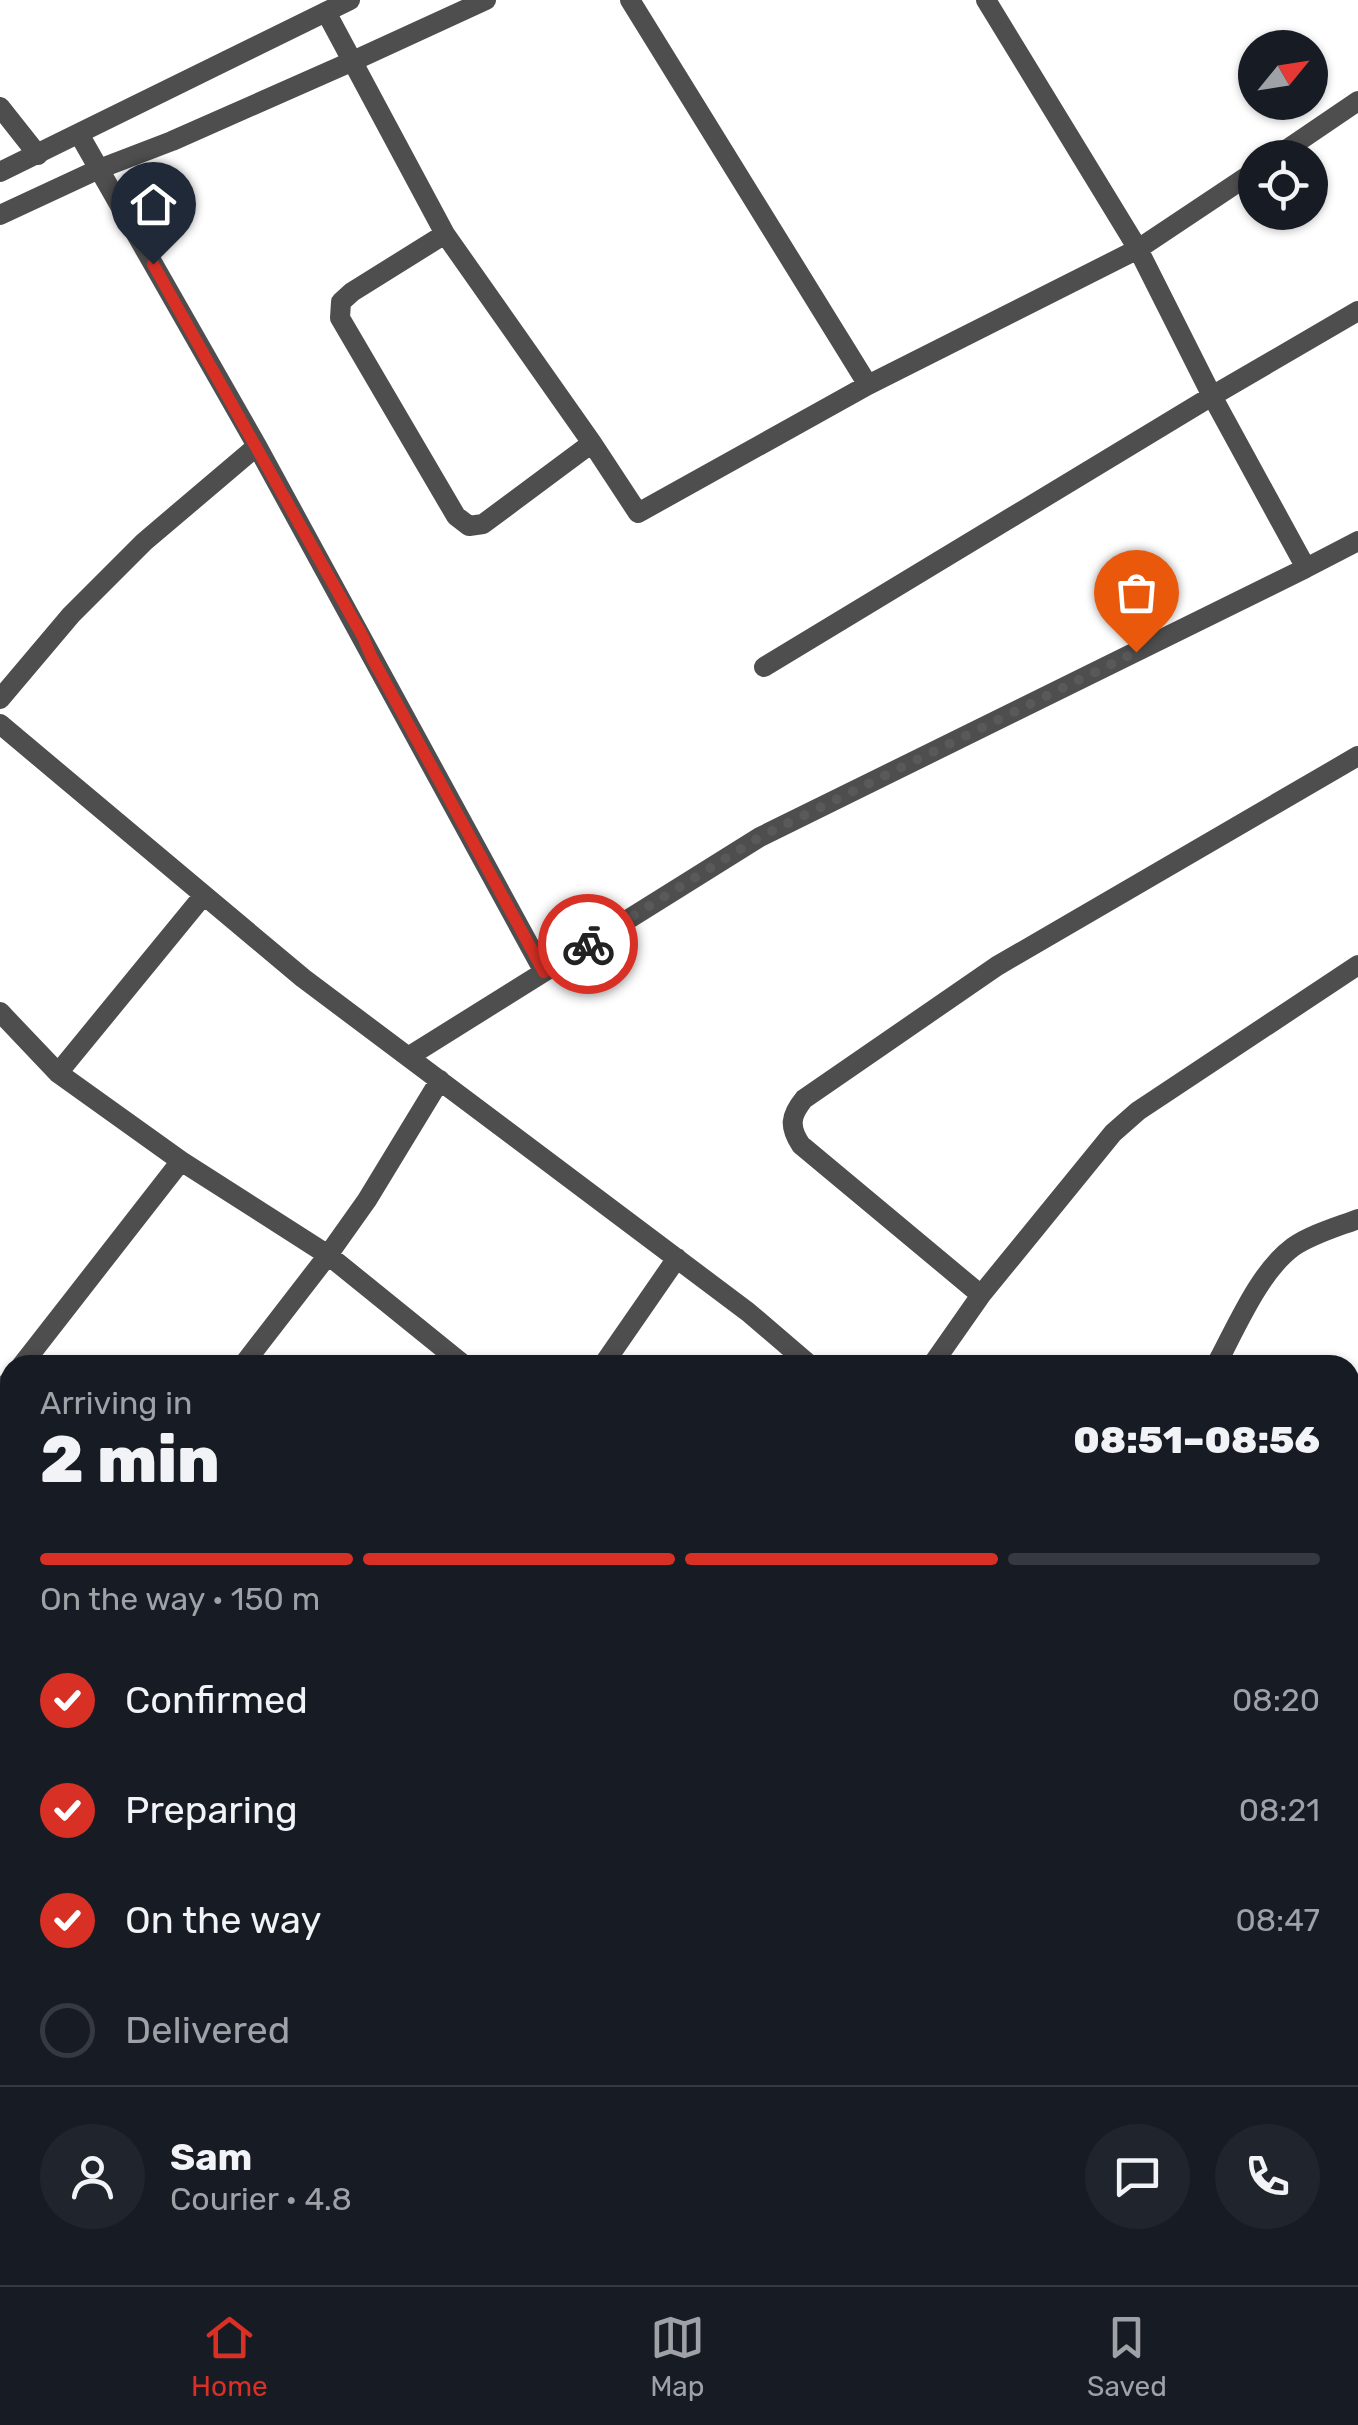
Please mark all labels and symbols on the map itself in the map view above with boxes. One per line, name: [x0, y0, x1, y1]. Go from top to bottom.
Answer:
north arrow: [1238, 30, 1328, 120]
pin: [111, 162, 196, 265]
pin: [1094, 550, 1179, 653]
courier: [538, 894, 638, 994]

